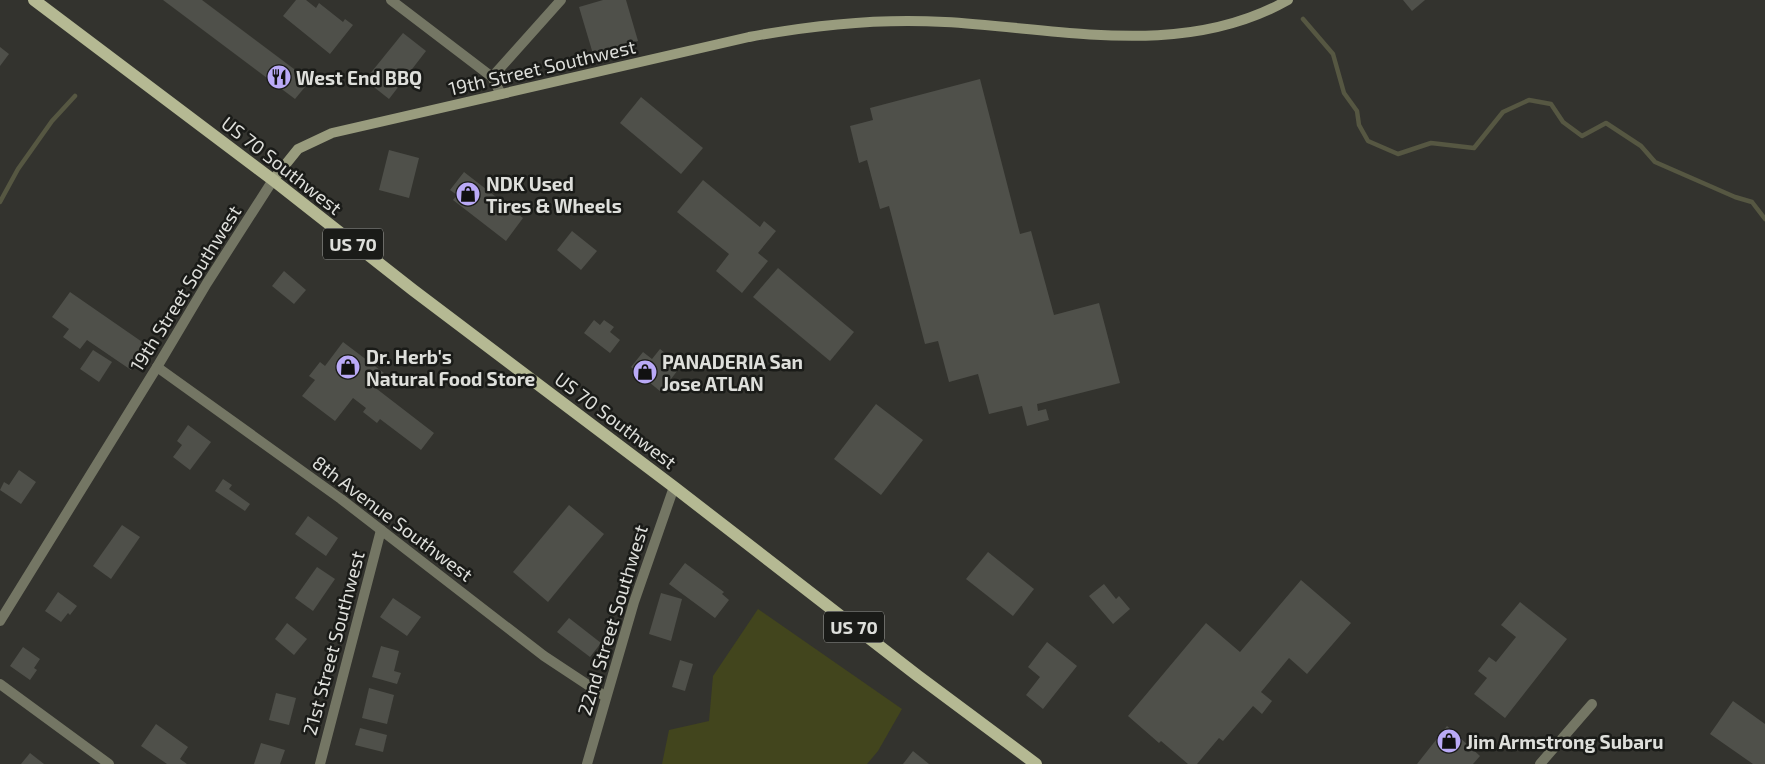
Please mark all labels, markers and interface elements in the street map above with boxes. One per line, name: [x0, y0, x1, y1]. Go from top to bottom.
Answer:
street label: 19th Street Southwest: [446, 34, 638, 100]
restaurant icon: West End BBQ: [266, 64, 292, 90]
place label: West End BBQ: [296, 66, 422, 90]
street label: US 70 Southwest: [217, 111, 347, 219]
place label: NDK Used Tires & Wheels: [486, 172, 622, 217]
shop icon: NDK Used Tires & Wheels: [455, 181, 481, 207]
street label: 19th Street Southwest: [125, 201, 245, 375]
road number: US 70: [323, 228, 383, 260]
place label: Dr. Herb's Natural Food Store: [366, 345, 536, 390]
place label: PANADERIA San Jose ATLAN: [662, 350, 803, 395]
shop icon: Dr. Herb's Natural Food Store: [335, 354, 361, 380]
shop icon: PANADERIA San Jose ATLAN: [632, 359, 658, 385]
street label: US 70 Southwest: [551, 367, 681, 473]
street label: 8th Avenue Southwest: [308, 450, 478, 586]
street label: 22nd Street Southwest: [572, 522, 652, 718]
street label: 21st Street Southwest: [297, 548, 369, 738]
road number: US 70: [824, 612, 884, 642]
shop icon: Jim Armstrong Subaru: [1436, 728, 1462, 754]
place label: Jim Armstrong Subaru: [1466, 730, 1663, 753]

